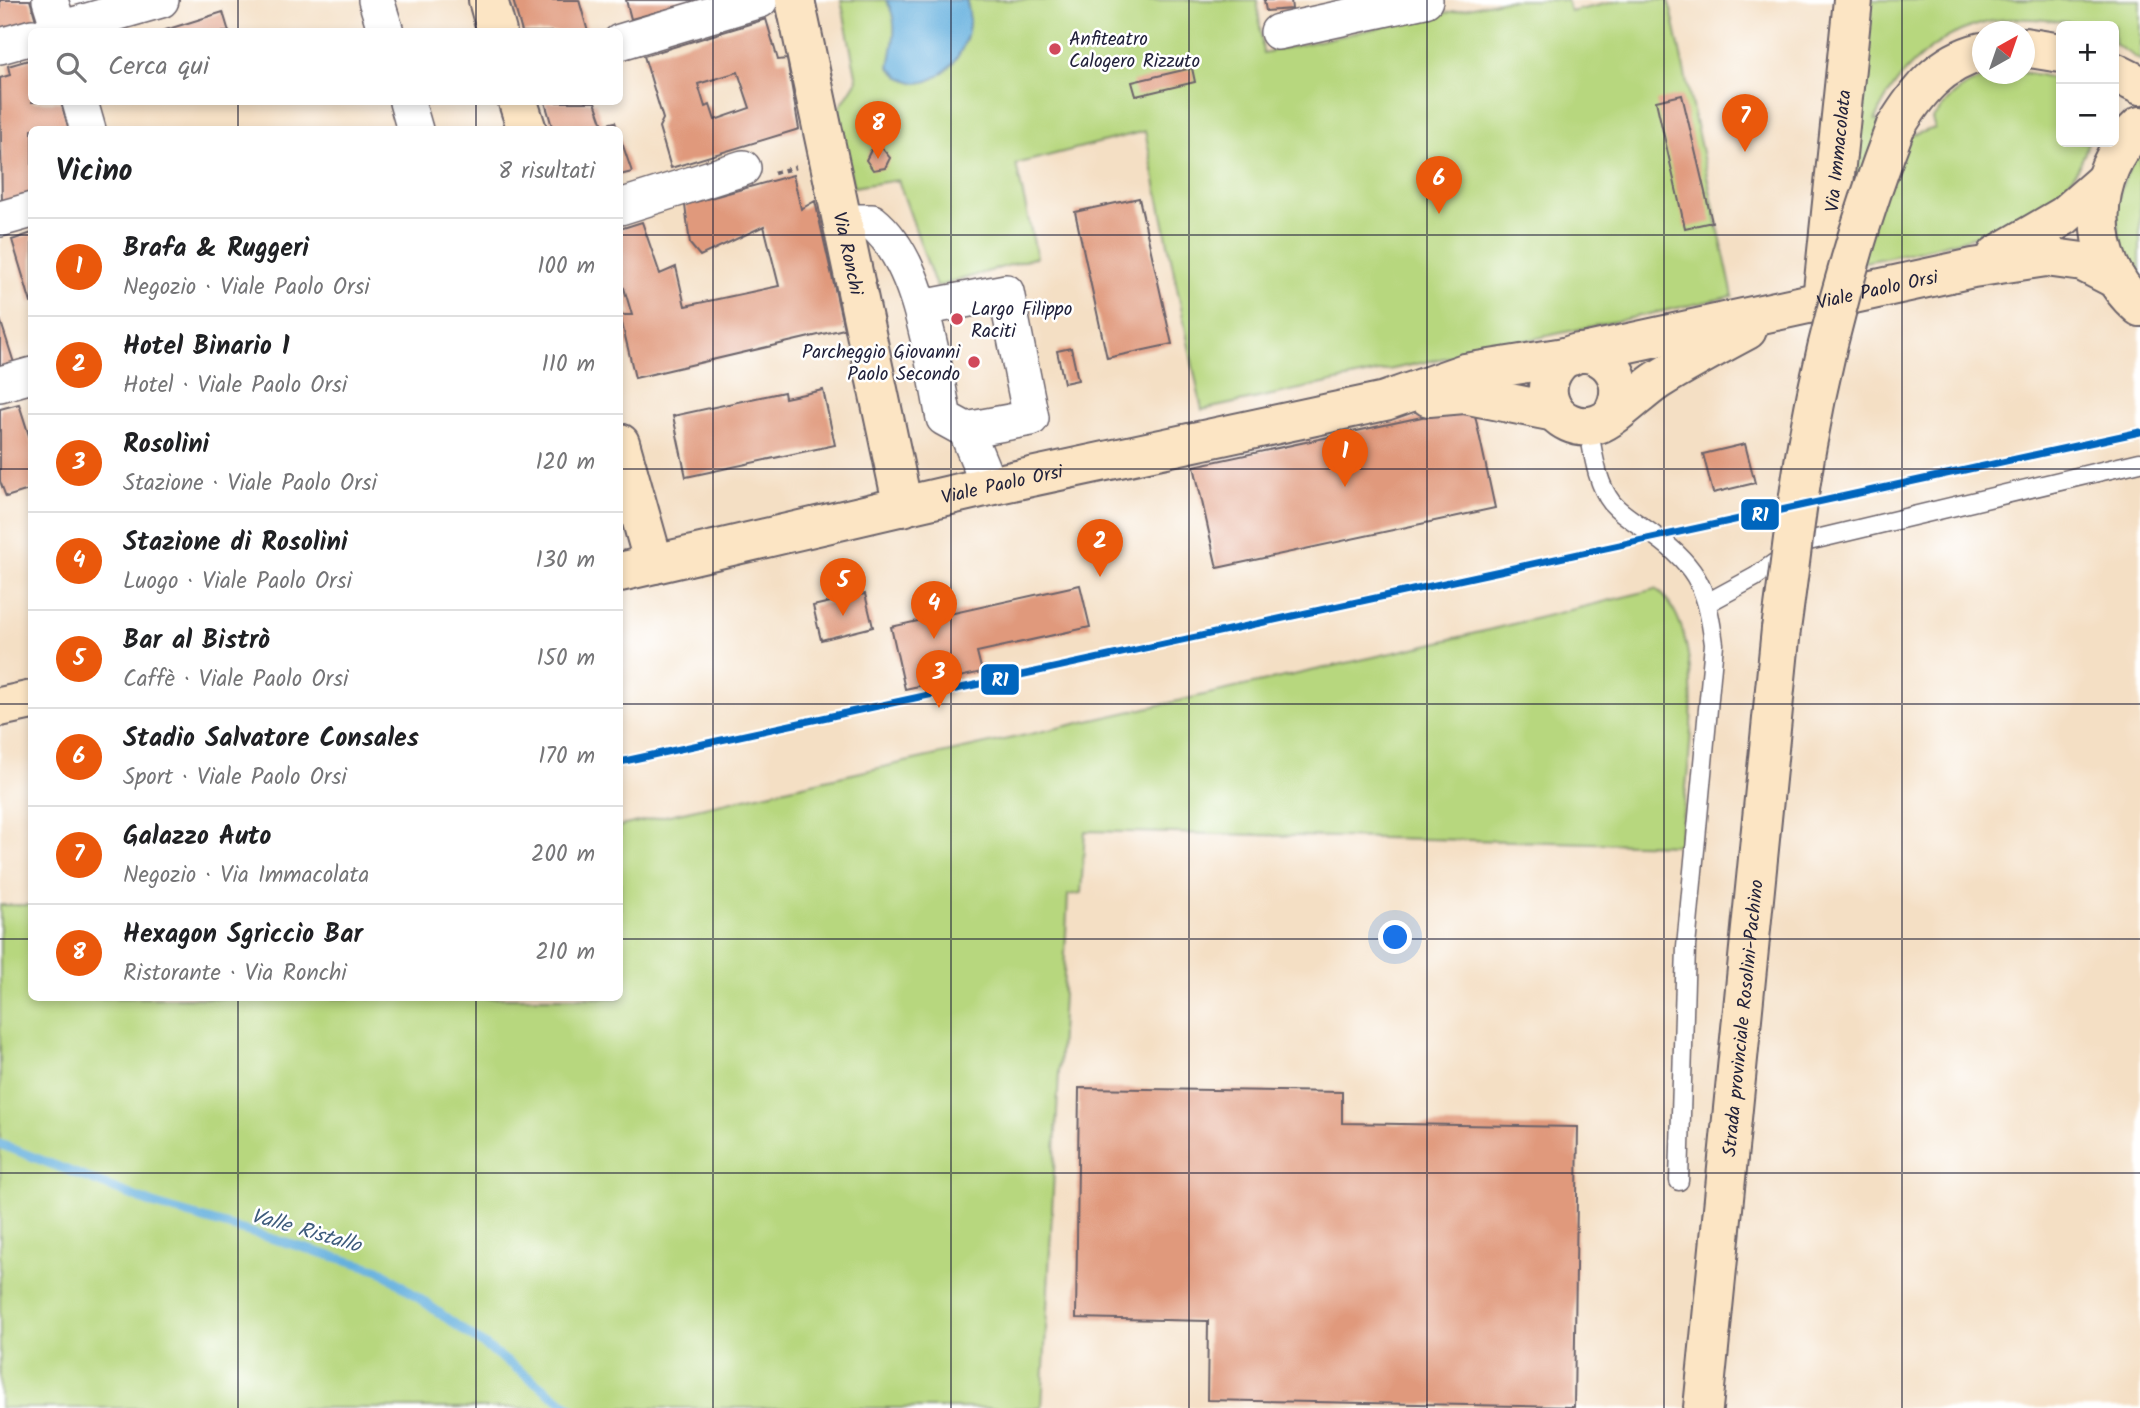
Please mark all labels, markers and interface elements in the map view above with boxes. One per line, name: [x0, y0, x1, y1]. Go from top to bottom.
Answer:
north arrow: [1972, 21, 2035, 84]
map controls: [2056, 21, 2119, 147]
button: +: [2056, 21, 2119, 84]
place label: Anfiteatro Calogero Rizzuto: [1069, 25, 1200, 77]
search box: [28, 28, 623, 105]
marker: Anfiteatro Calogero Rizzuto: [1047, 41, 1063, 57]
text: Cerca qui: [108, 46, 209, 88]
icon: search: [52, 48, 90, 86]
button: −: [2056, 84, 2119, 147]
street label: Via Immacolata: [1818, 88, 1861, 214]
pin: 7: [1722, 94, 1768, 152]
pin: 8: [855, 101, 901, 159]
text: Vicino: [56, 148, 133, 196]
text: 8 risultati: [498, 154, 595, 190]
pin: 6: [1416, 156, 1462, 214]
street label: Via Ronchi: [824, 209, 871, 299]
text: Brafa & Ruggeri: [123, 228, 309, 270]
text: 1: [76, 249, 82, 285]
text: 100 m: [537, 249, 595, 285]
street label: Viale Paolo Orsi: [1814, 263, 1943, 319]
text: Negozio · Viale Paolo Orsi: [123, 270, 370, 306]
place label: Largo Filippo Raciti: [971, 295, 1072, 347]
marker: Largo Filippo Raciti: [949, 311, 965, 327]
text: Hotel Binario 1: [123, 326, 290, 368]
place label: Parcheggio Giovanni Paolo Secondo: [802, 338, 961, 390]
text: 2: [72, 347, 86, 383]
text: 110 m: [542, 347, 595, 383]
marker: Parcheggio Giovanni Paolo Secondo: [966, 354, 982, 370]
text: Hotel · Viale Paolo Orsi: [123, 368, 347, 404]
text: Rosolini: [123, 424, 209, 466]
pin: 1: [1322, 429, 1368, 487]
text: 3: [73, 445, 85, 481]
text: 120 m: [535, 445, 595, 481]
street label: Viale Paolo Orsi: [939, 457, 1067, 514]
text: Stazione · Viale Paolo Orsi: [123, 466, 377, 502]
line badge: R1: [1740, 498, 1780, 531]
text: R1: [1751, 501, 1769, 531]
pin: 2: [1077, 519, 1123, 577]
text: Stazione di Rosolini: [123, 522, 348, 564]
text: 4: [73, 543, 85, 579]
text: 130 m: [536, 543, 595, 579]
pin: 5: [820, 558, 866, 616]
text: Luogo · Viale Paolo Orsi: [123, 564, 352, 600]
pin: 4: [911, 581, 957, 639]
text: Bar al Bistrò: [123, 620, 270, 662]
text: 5: [73, 641, 85, 677]
text: 150 m: [536, 641, 595, 677]
pin: 3: [916, 650, 962, 708]
text: Caffè · Viale Paolo Orsi: [123, 662, 349, 698]
line badge: R1: [980, 663, 1020, 696]
text: R1: [991, 666, 1009, 696]
text: Stadio Salvatore Consales: [123, 718, 419, 760]
text: 6: [73, 739, 85, 775]
text: 170 m: [538, 739, 595, 775]
text: Sport · Viale Paolo Orsi: [123, 760, 347, 796]
text: Galazzo Auto: [123, 816, 271, 858]
text: 7: [74, 837, 84, 873]
text: 200 m: [531, 837, 595, 873]
text: Negozio · Via Immacolata: [123, 858, 369, 894]
street label: Strada provinciale Rosolini-Pachino: [1715, 878, 1773, 1158]
text: Hexagon Sgriccio Bar: [123, 914, 363, 956]
your location: [1378, 920, 1412, 954]
text: 8: [72, 935, 86, 971]
text: 210 m: [535, 935, 595, 971]
text: Ristorante · Via Ronchi: [123, 956, 347, 992]
water label: Valle Ristallo: [247, 1200, 366, 1263]

